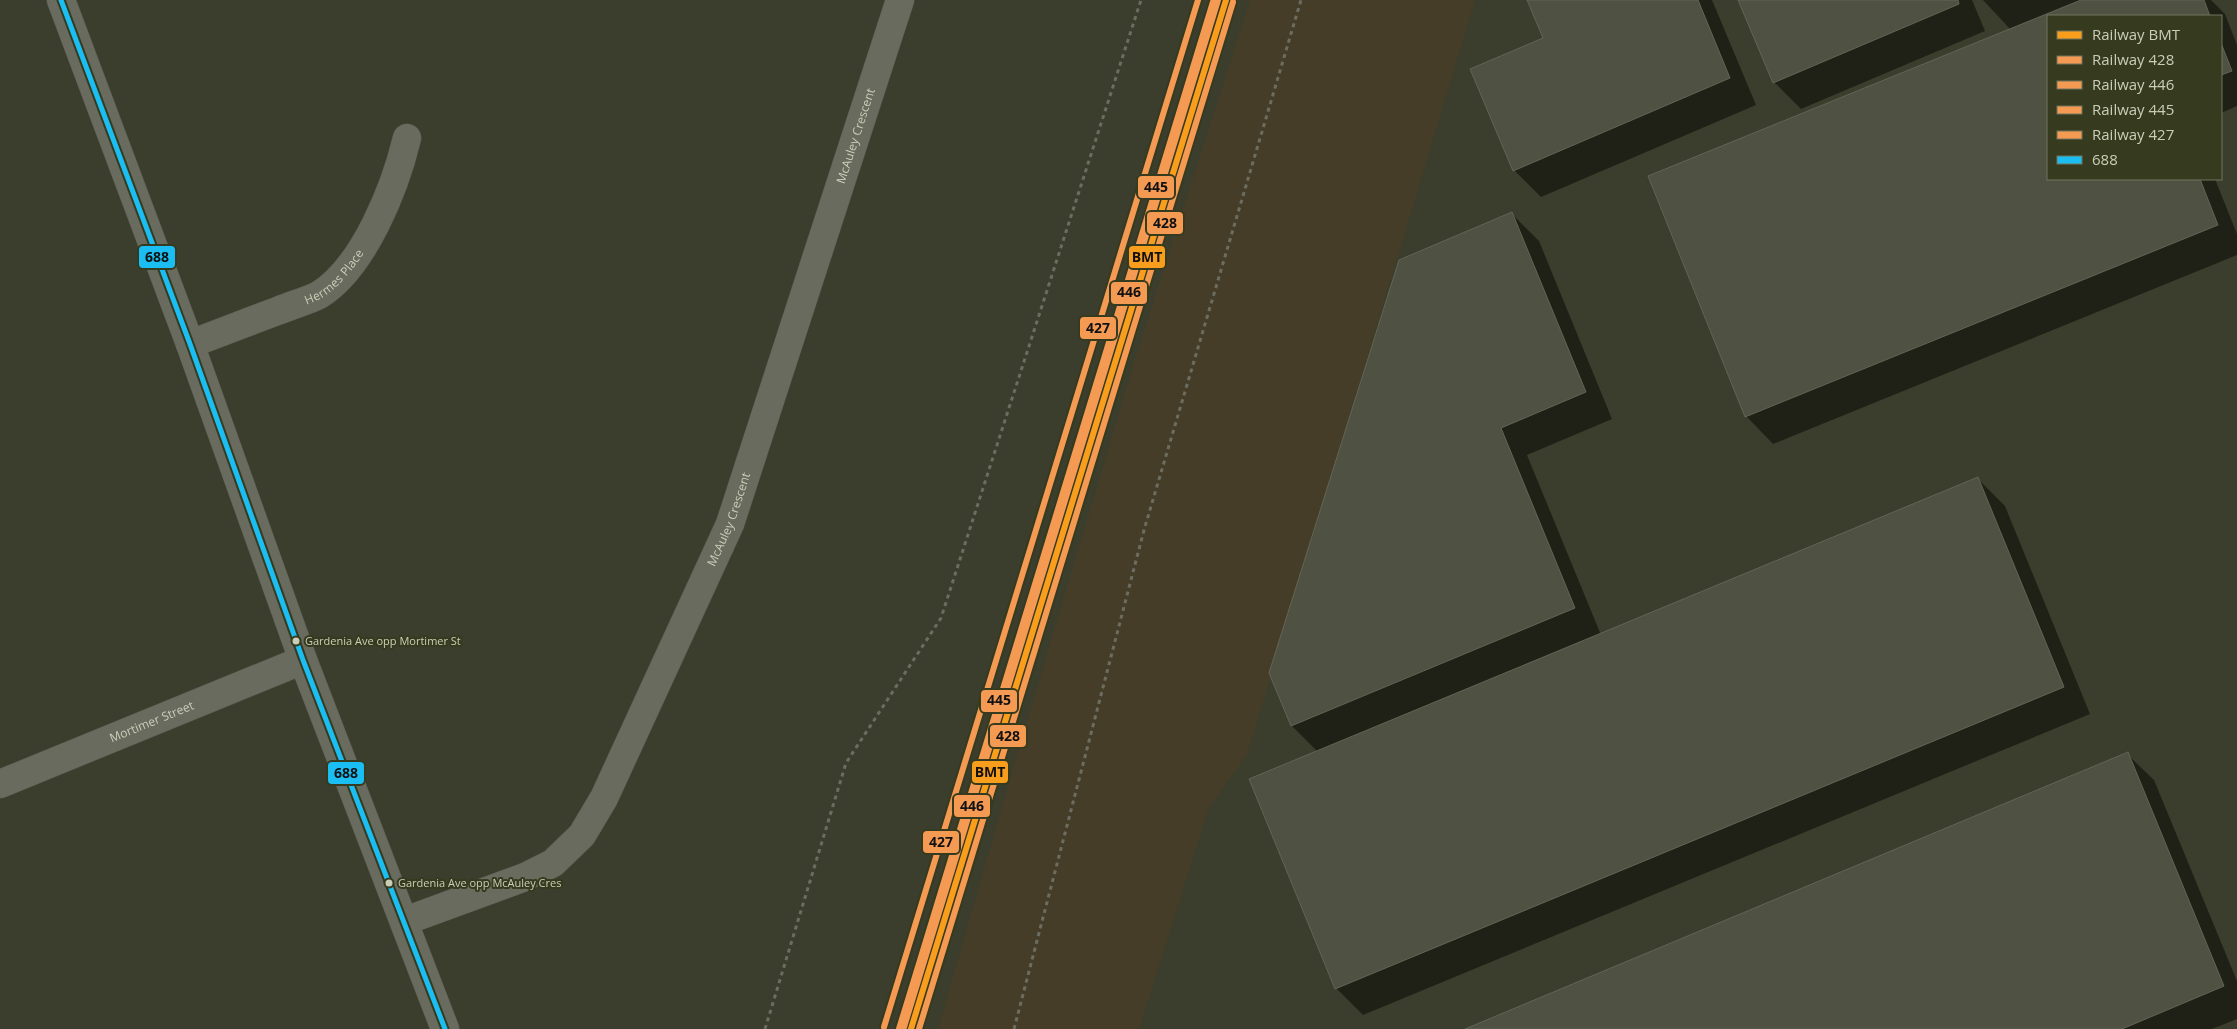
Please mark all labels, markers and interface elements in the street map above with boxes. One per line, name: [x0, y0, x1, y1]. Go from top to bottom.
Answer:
legend: [2047, 15, 2222, 180]
text: Railway BMT: [2092, 24, 2181, 44]
text: Railway 428: [2092, 49, 2174, 69]
text: Railway 446: [2092, 74, 2174, 94]
street label: McAuley Crescent: [832, 86, 879, 186]
text: Railway 445: [2092, 99, 2174, 119]
text: Railway 427: [2092, 124, 2174, 144]
text: 688: [2092, 149, 2118, 169]
line badge: 445: [1137, 175, 1175, 199]
text: 445: [1144, 177, 1168, 196]
line badge: 428: [1146, 211, 1184, 235]
text: 428: [1153, 213, 1177, 232]
line badge: 688: [138, 245, 176, 269]
line badge: BMT: [1128, 245, 1166, 269]
street label: Hermes Place: [302, 246, 367, 308]
text: 688: [145, 247, 169, 266]
text: BMT: [1132, 247, 1162, 266]
line badge: 446: [1110, 281, 1148, 305]
text: 446: [1117, 282, 1141, 301]
line badge: 427: [1079, 316, 1117, 340]
text: 427: [1086, 318, 1110, 337]
street label: McAuley Crescent: [703, 470, 754, 569]
place label: Gardenia Ave opp Mortimer St: [305, 633, 461, 648]
marker: Gardenia Ave opp Mortimer St: [291, 636, 301, 646]
line badge: 445: [980, 689, 1018, 713]
text: 445: [987, 690, 1011, 709]
street label: Mortimer Street: [107, 697, 196, 746]
line badge: 428: [989, 724, 1027, 748]
text: 428: [996, 726, 1020, 745]
line badge: BMT: [971, 760, 1009, 784]
line badge: 688: [327, 761, 365, 785]
text: BMT: [975, 762, 1005, 781]
text: 688: [334, 763, 358, 782]
line badge: 446: [953, 794, 991, 818]
text: 446: [960, 796, 984, 815]
line badge: 427: [922, 830, 960, 854]
text: 427: [929, 832, 953, 851]
place label: Gardenia Ave opp McAuley Cres: [398, 875, 561, 890]
marker: Gardenia Ave opp McAuley Cres: [384, 878, 394, 888]

